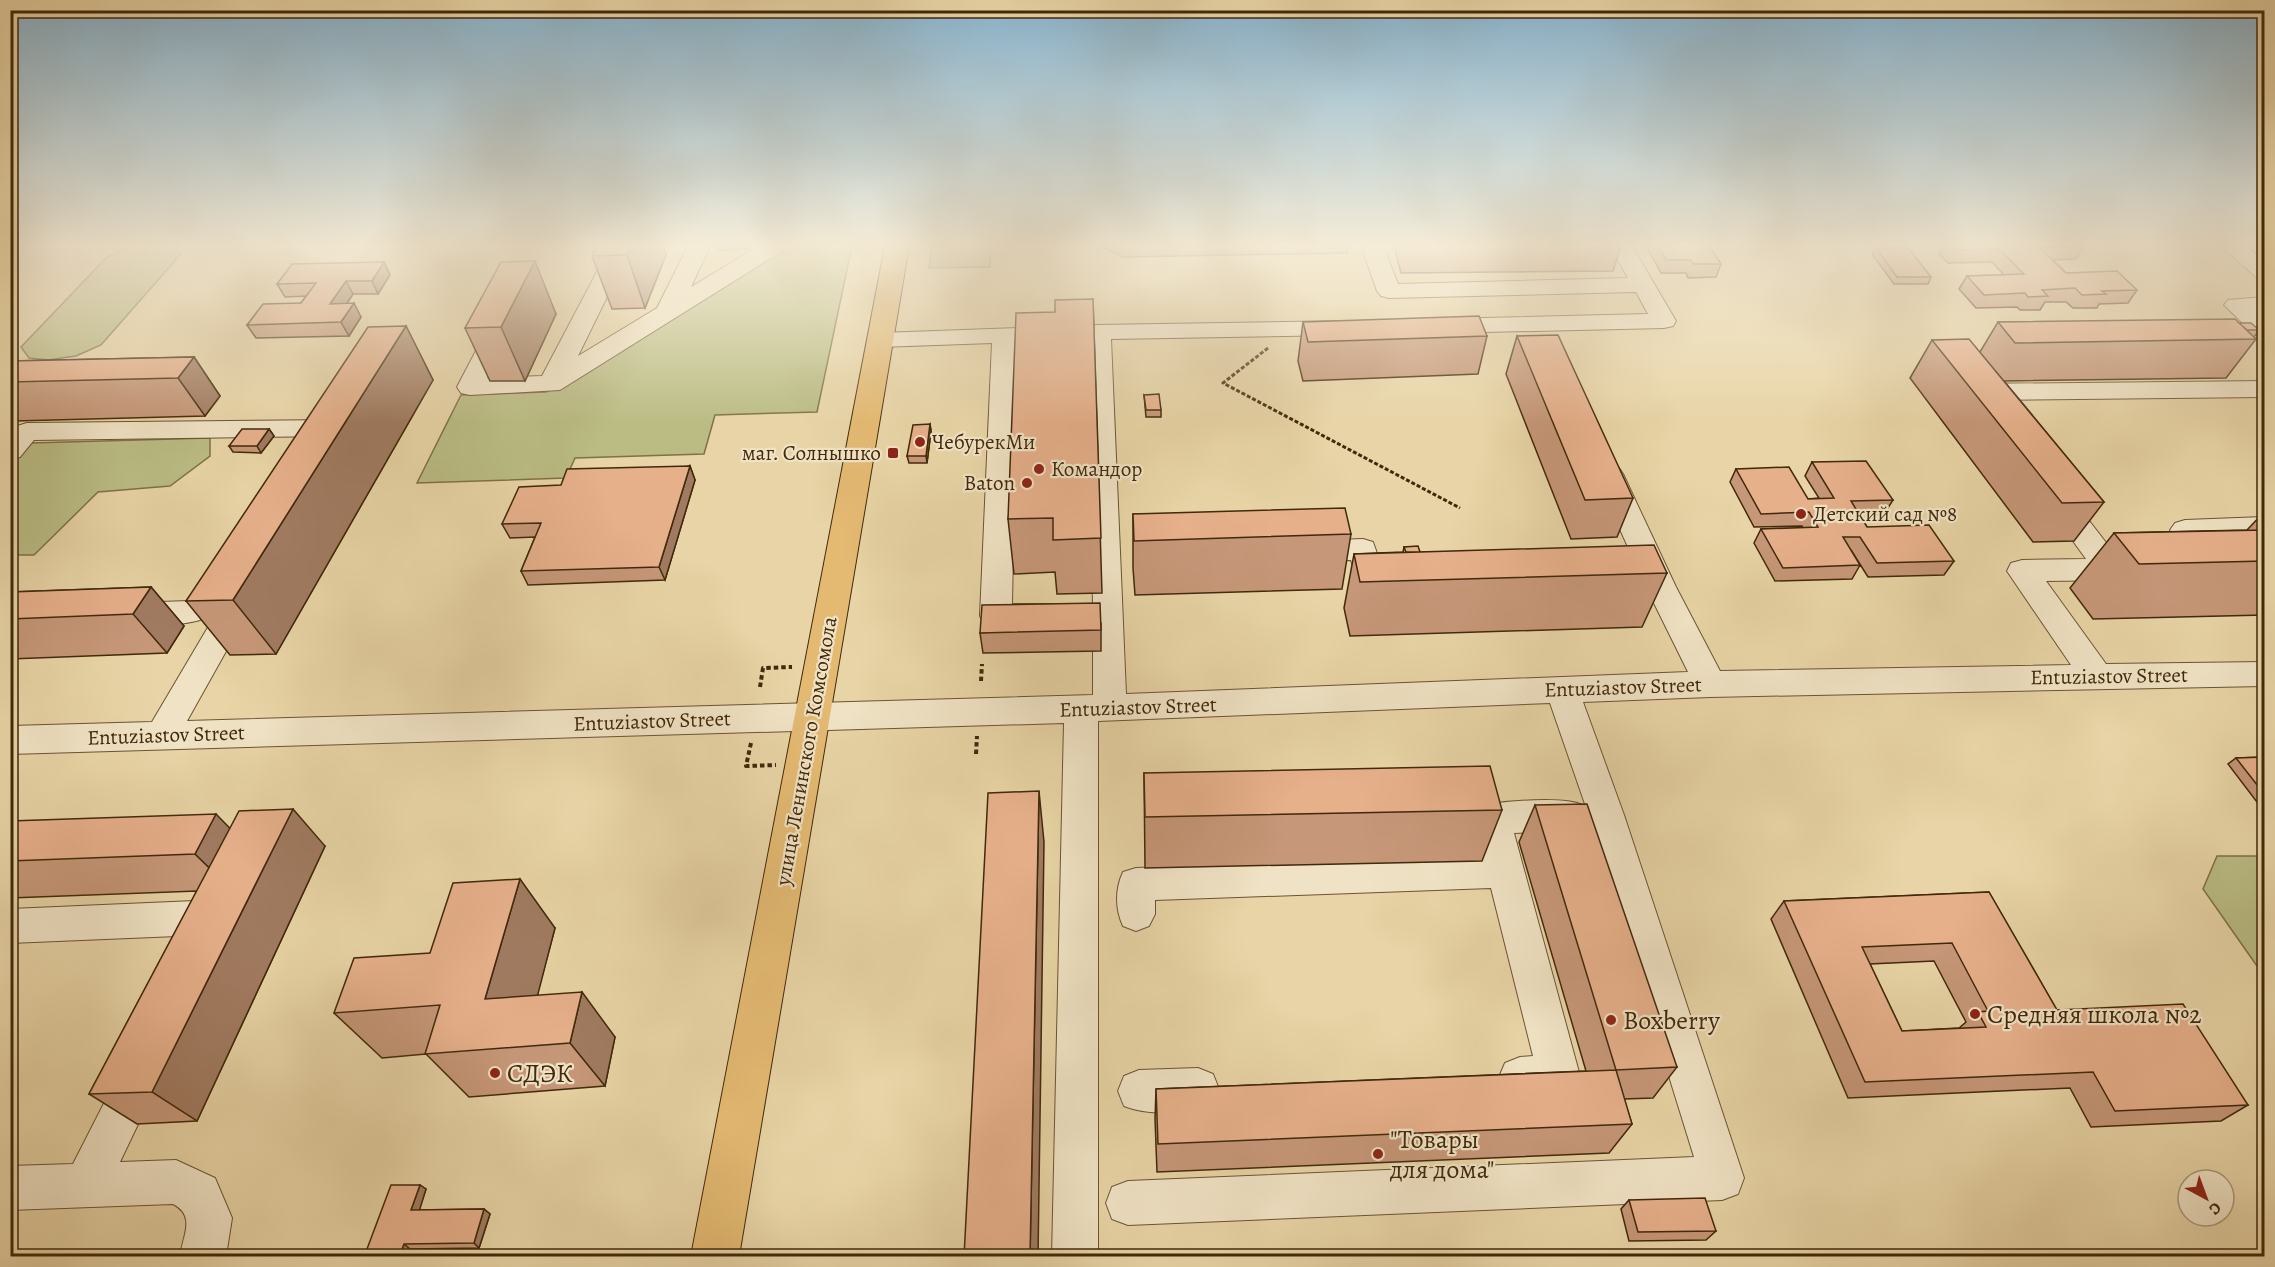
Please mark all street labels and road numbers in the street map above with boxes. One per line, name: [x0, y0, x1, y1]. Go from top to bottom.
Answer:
street label: улица Ленинского Комсомола: [768, 614, 844, 889]
street label: Entuziastov Street: [2030, 661, 2188, 691]
street label: Entuziastov Street: [1544, 670, 1702, 704]
street label: Entuziastov Street: [1059, 690, 1217, 724]
street label: Entuziastov Street: [573, 704, 731, 738]
street label: Entuziastov Street: [87, 718, 245, 752]

